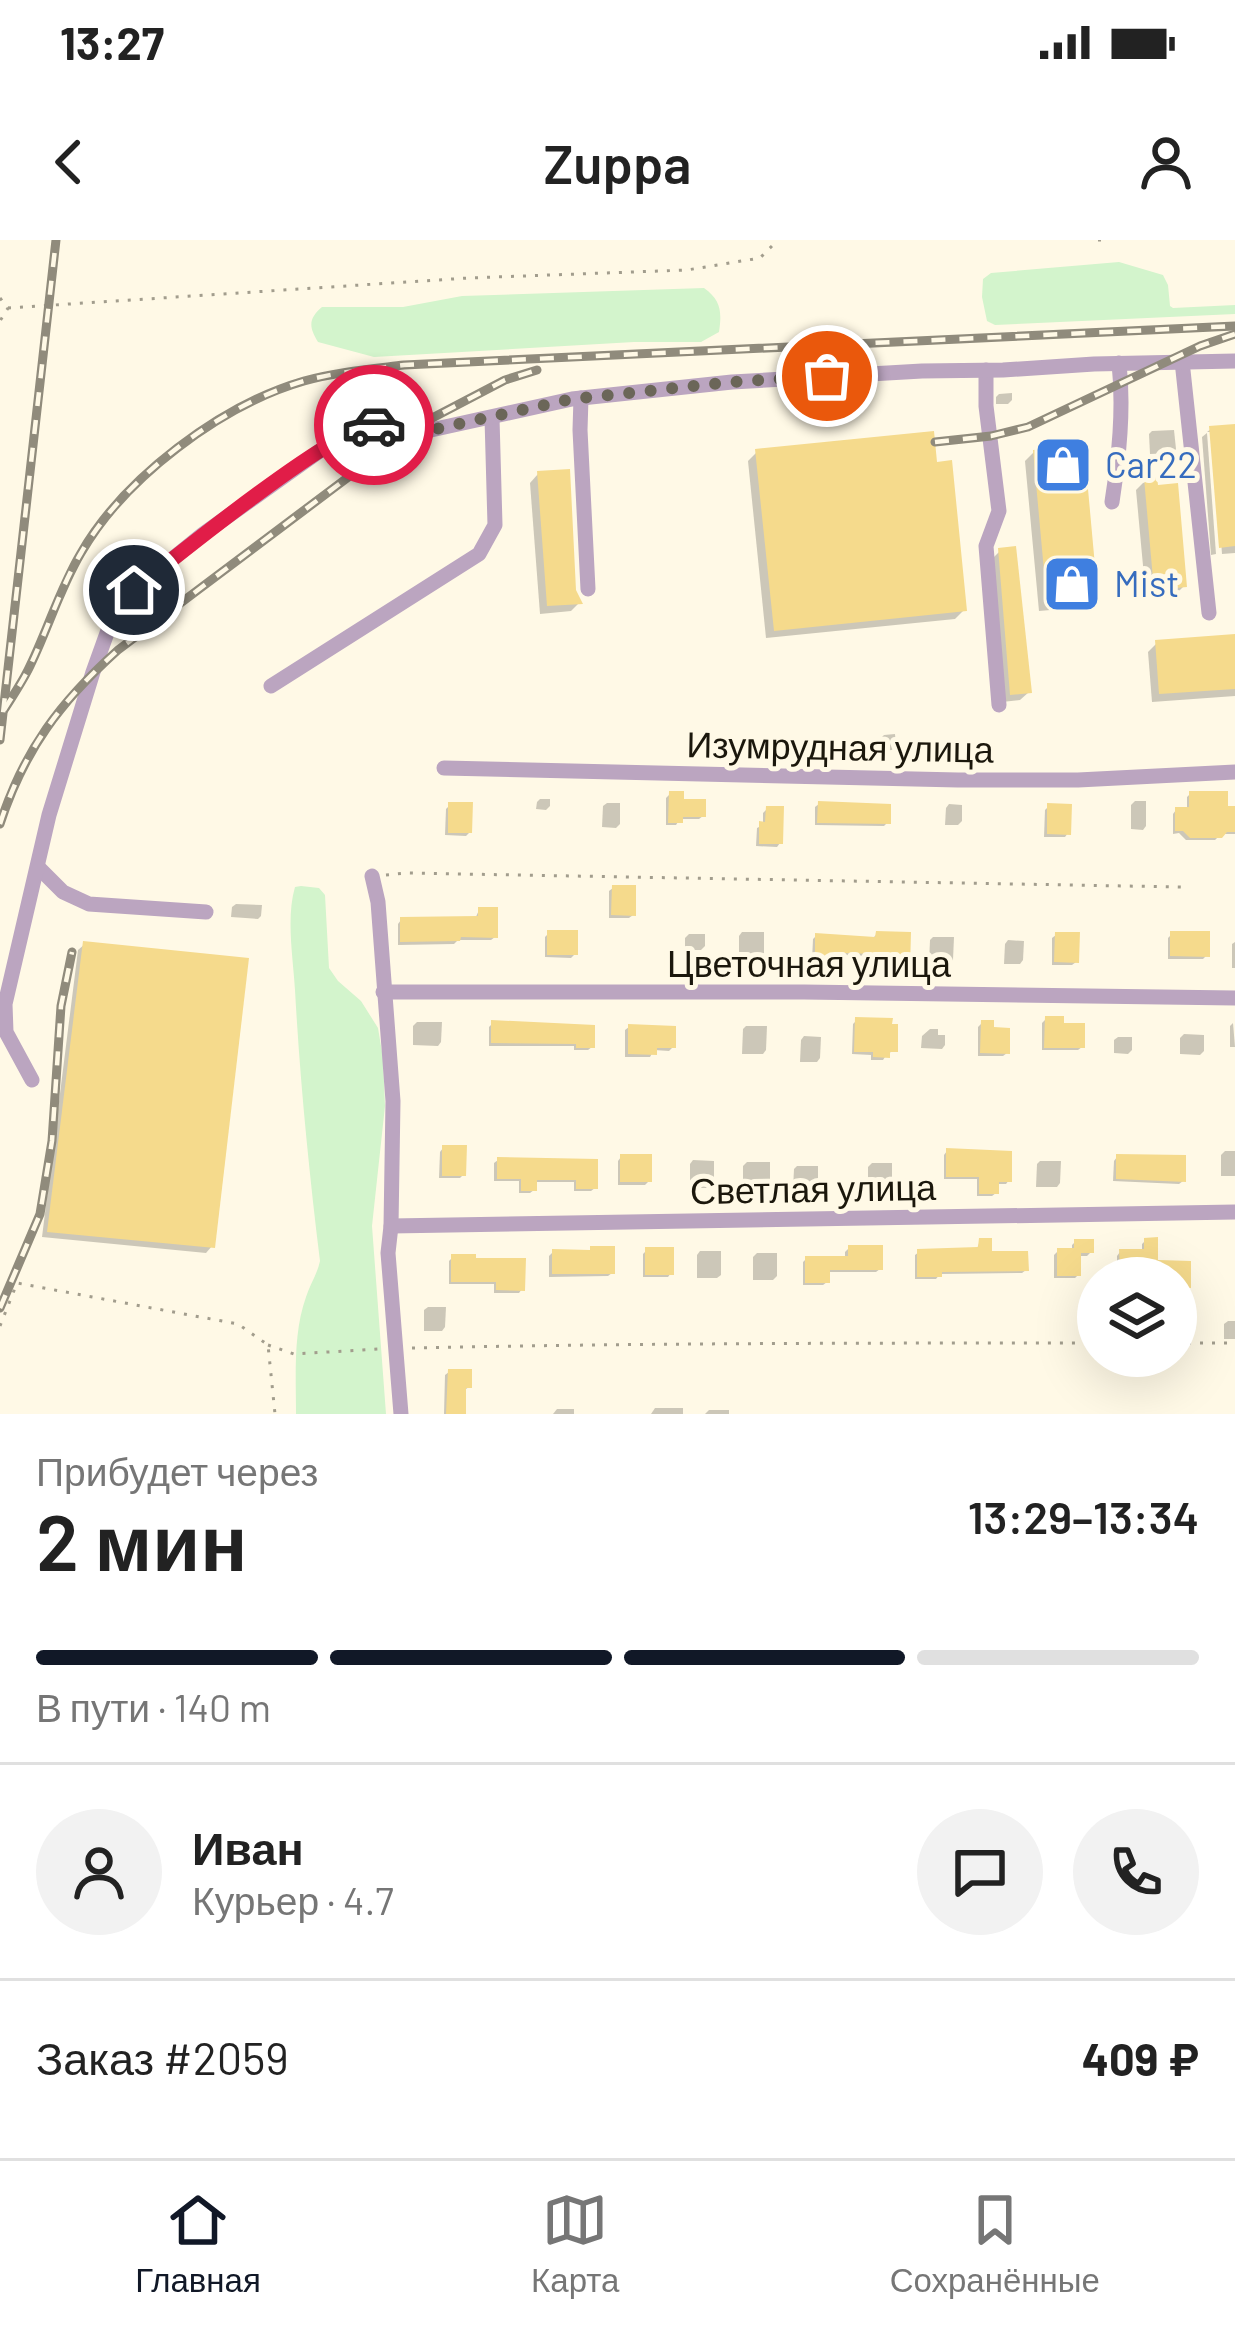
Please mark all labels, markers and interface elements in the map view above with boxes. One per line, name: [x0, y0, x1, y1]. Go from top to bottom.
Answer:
text: 13:27: [60, 15, 164, 69]
icon: back: [36, 129, 102, 195]
icon: person: [1133, 129, 1199, 195]
text: Zuppa: [543, 130, 692, 195]
pin: [776, 325, 878, 427]
icon: bag: [794, 343, 860, 409]
courier: [314, 365, 434, 485]
icon: car: [341, 392, 407, 458]
shop icon: Car22: [1032, 434, 1094, 496]
place label: Car22: [1105, 442, 1197, 485]
pin: [83, 539, 185, 641]
shop icon: Mist: [1041, 553, 1103, 615]
icon: home: [101, 557, 167, 623]
place label: Mist: [1114, 561, 1179, 604]
street label: Изумрудная улица: [686, 721, 995, 771]
street label: Цветочная улица: [667, 941, 952, 985]
street label: Светлая улица: [690, 1164, 937, 1212]
map controls: [1077, 1257, 1197, 1377]
button: layers: [1077, 1257, 1197, 1377]
text: Прибудет через: [36, 1447, 318, 1494]
text: 13:29–13:34: [968, 1489, 1199, 1543]
text: 2 мин: [36, 1493, 247, 1587]
text: В пути · 140 m: [36, 1683, 271, 1730]
button: person: [36, 1809, 162, 1935]
button: chat: [917, 1809, 1043, 1935]
button: phone: [1073, 1809, 1199, 1935]
text: Иван: [192, 1820, 304, 1874]
text: Курьер · 4.7: [192, 1876, 394, 1923]
text: Заказ #2059: [36, 2030, 289, 2084]
text: 409 ₽: [1082, 2031, 1199, 2085]
tab: Главная: [135, 2187, 261, 2300]
tab: Карта: [531, 2187, 619, 2300]
tab: Сохранённые: [890, 2187, 1100, 2300]

